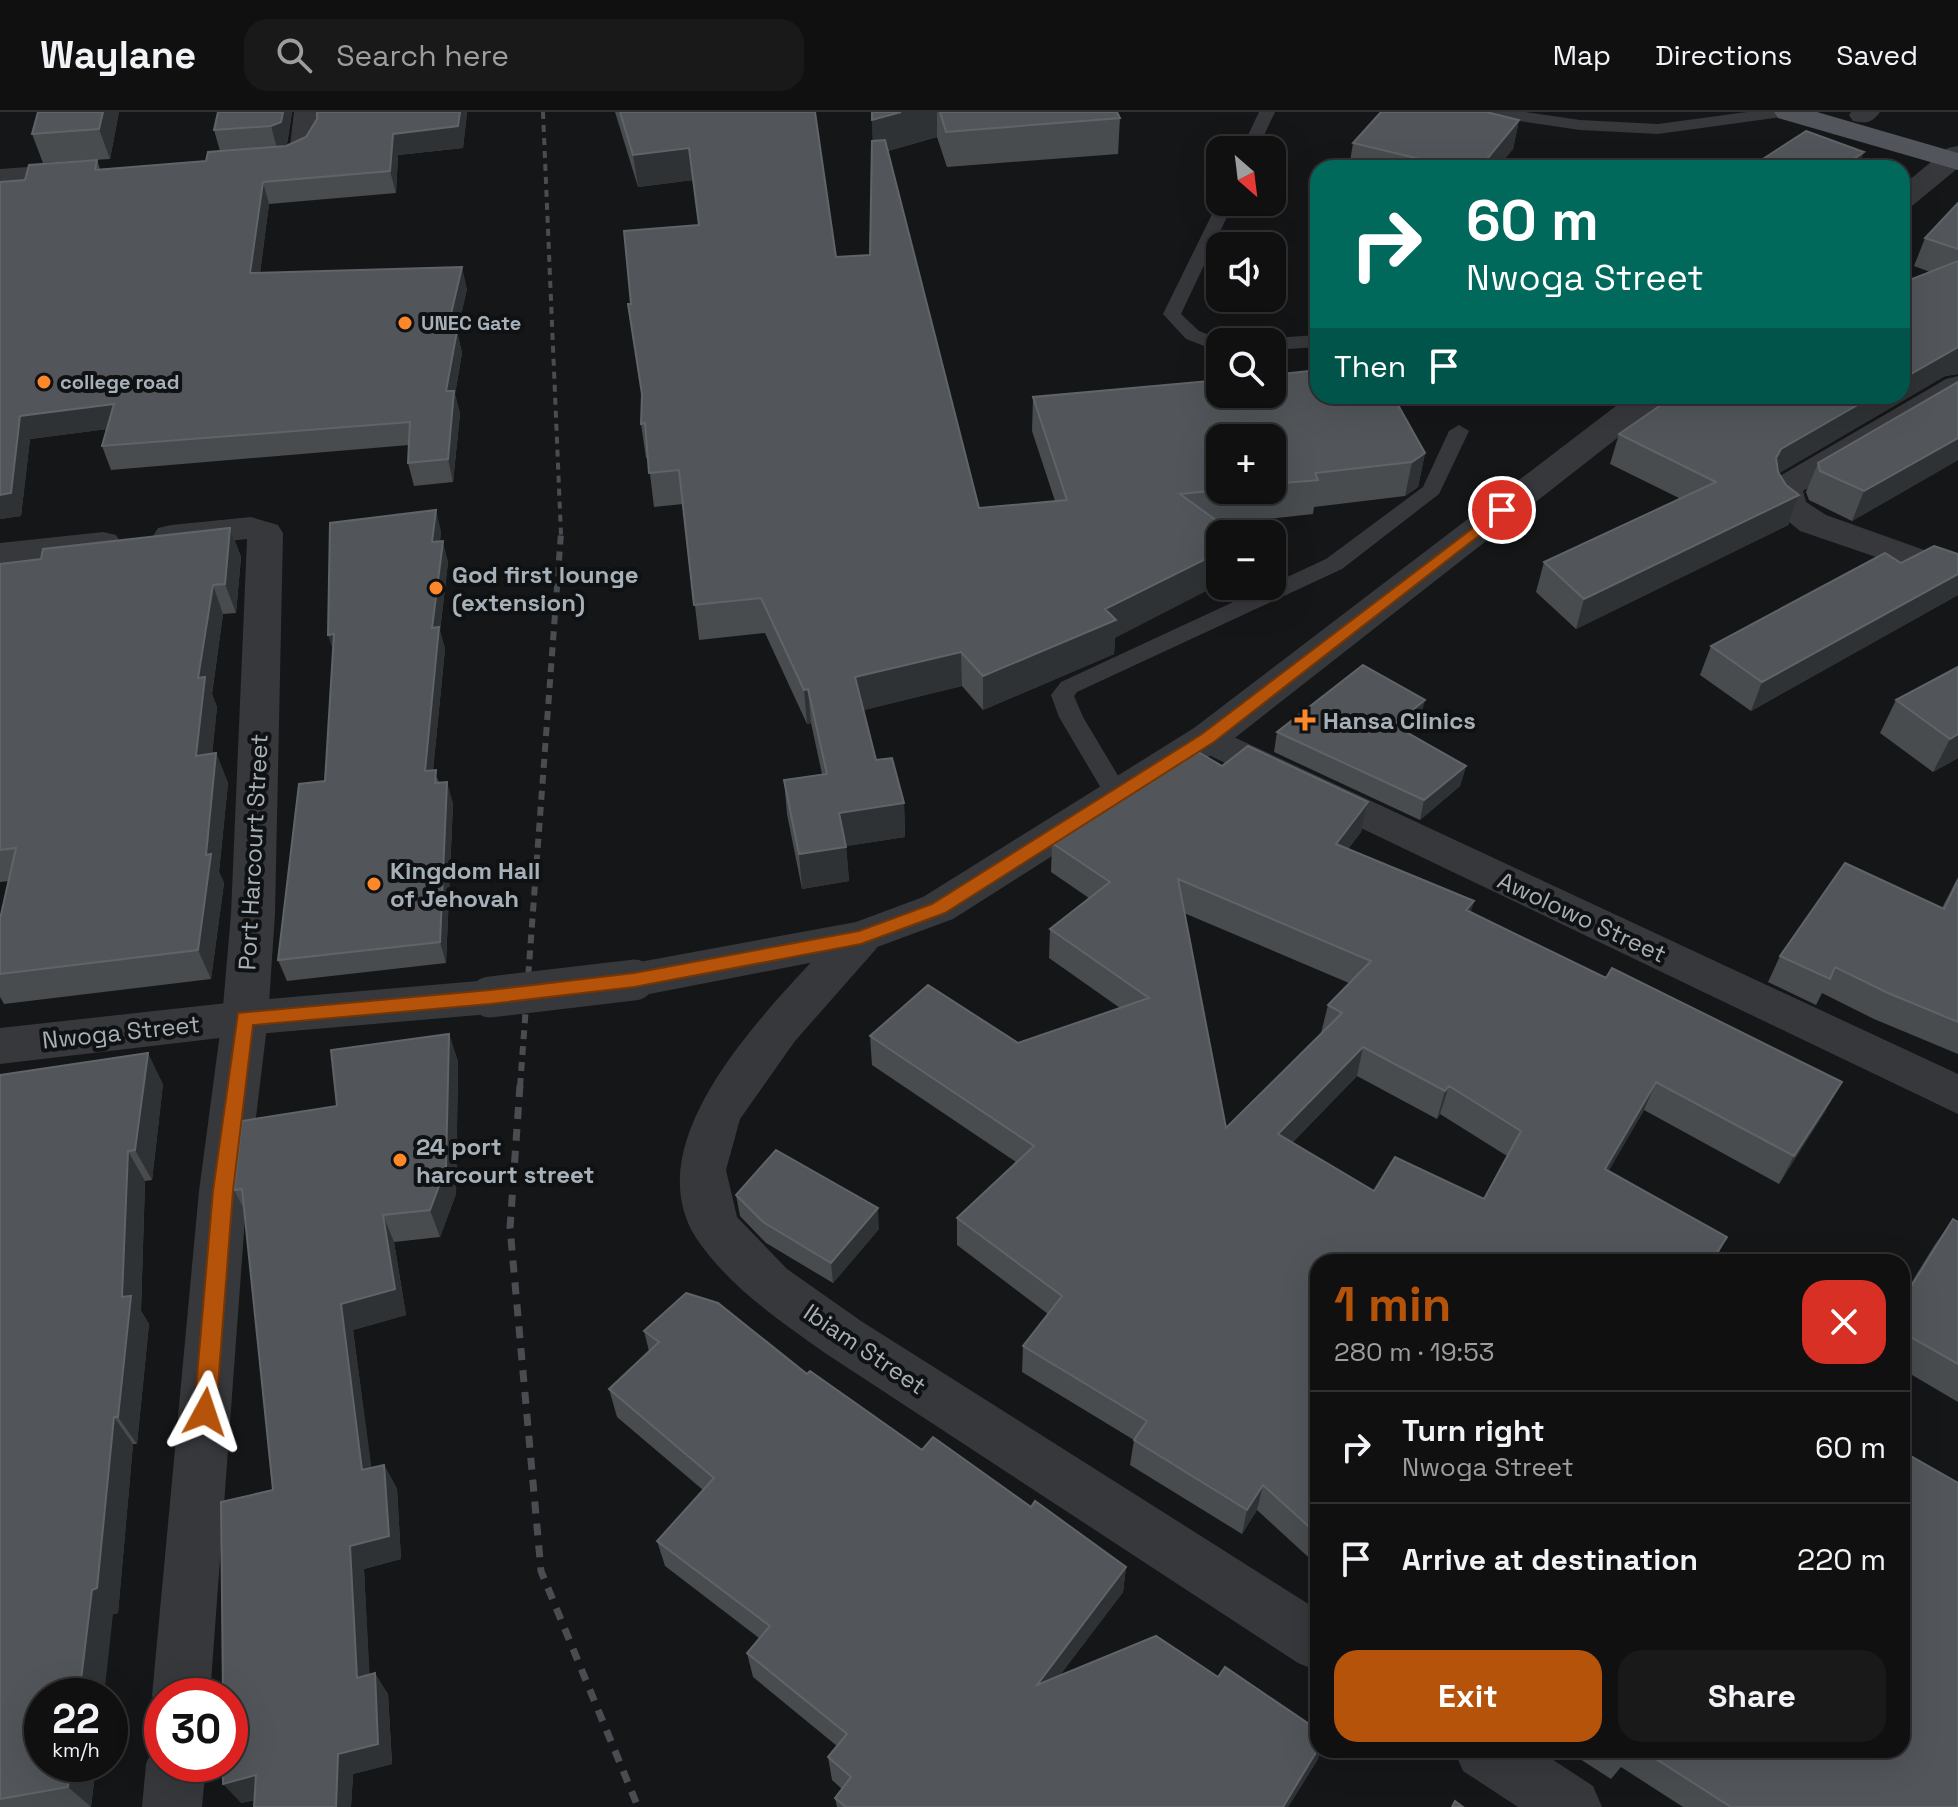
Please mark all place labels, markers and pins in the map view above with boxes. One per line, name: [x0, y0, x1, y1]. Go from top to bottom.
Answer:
place label: UNEC Gate: [421, 310, 521, 336]
marker: UNEC Gate: [396, 314, 414, 332]
place label: college road: [60, 369, 179, 395]
marker: college road: [35, 373, 53, 391]
pin: [1468, 476, 1536, 544]
place label: God first lounge (extension): [452, 559, 639, 618]
marker: God first lounge (extension): [427, 579, 445, 597]
place label: Hansa Clinics: [1323, 705, 1476, 736]
marker: Hansa Clinics: [1294, 709, 1316, 731]
place label: Kingdom Hall of Jehovah: [390, 855, 540, 914]
marker: Kingdom Hall of Jehovah: [365, 875, 383, 893]
place label: 24 port harcourt street: [416, 1131, 594, 1190]
marker: 24 port harcourt street: [391, 1151, 409, 1169]

